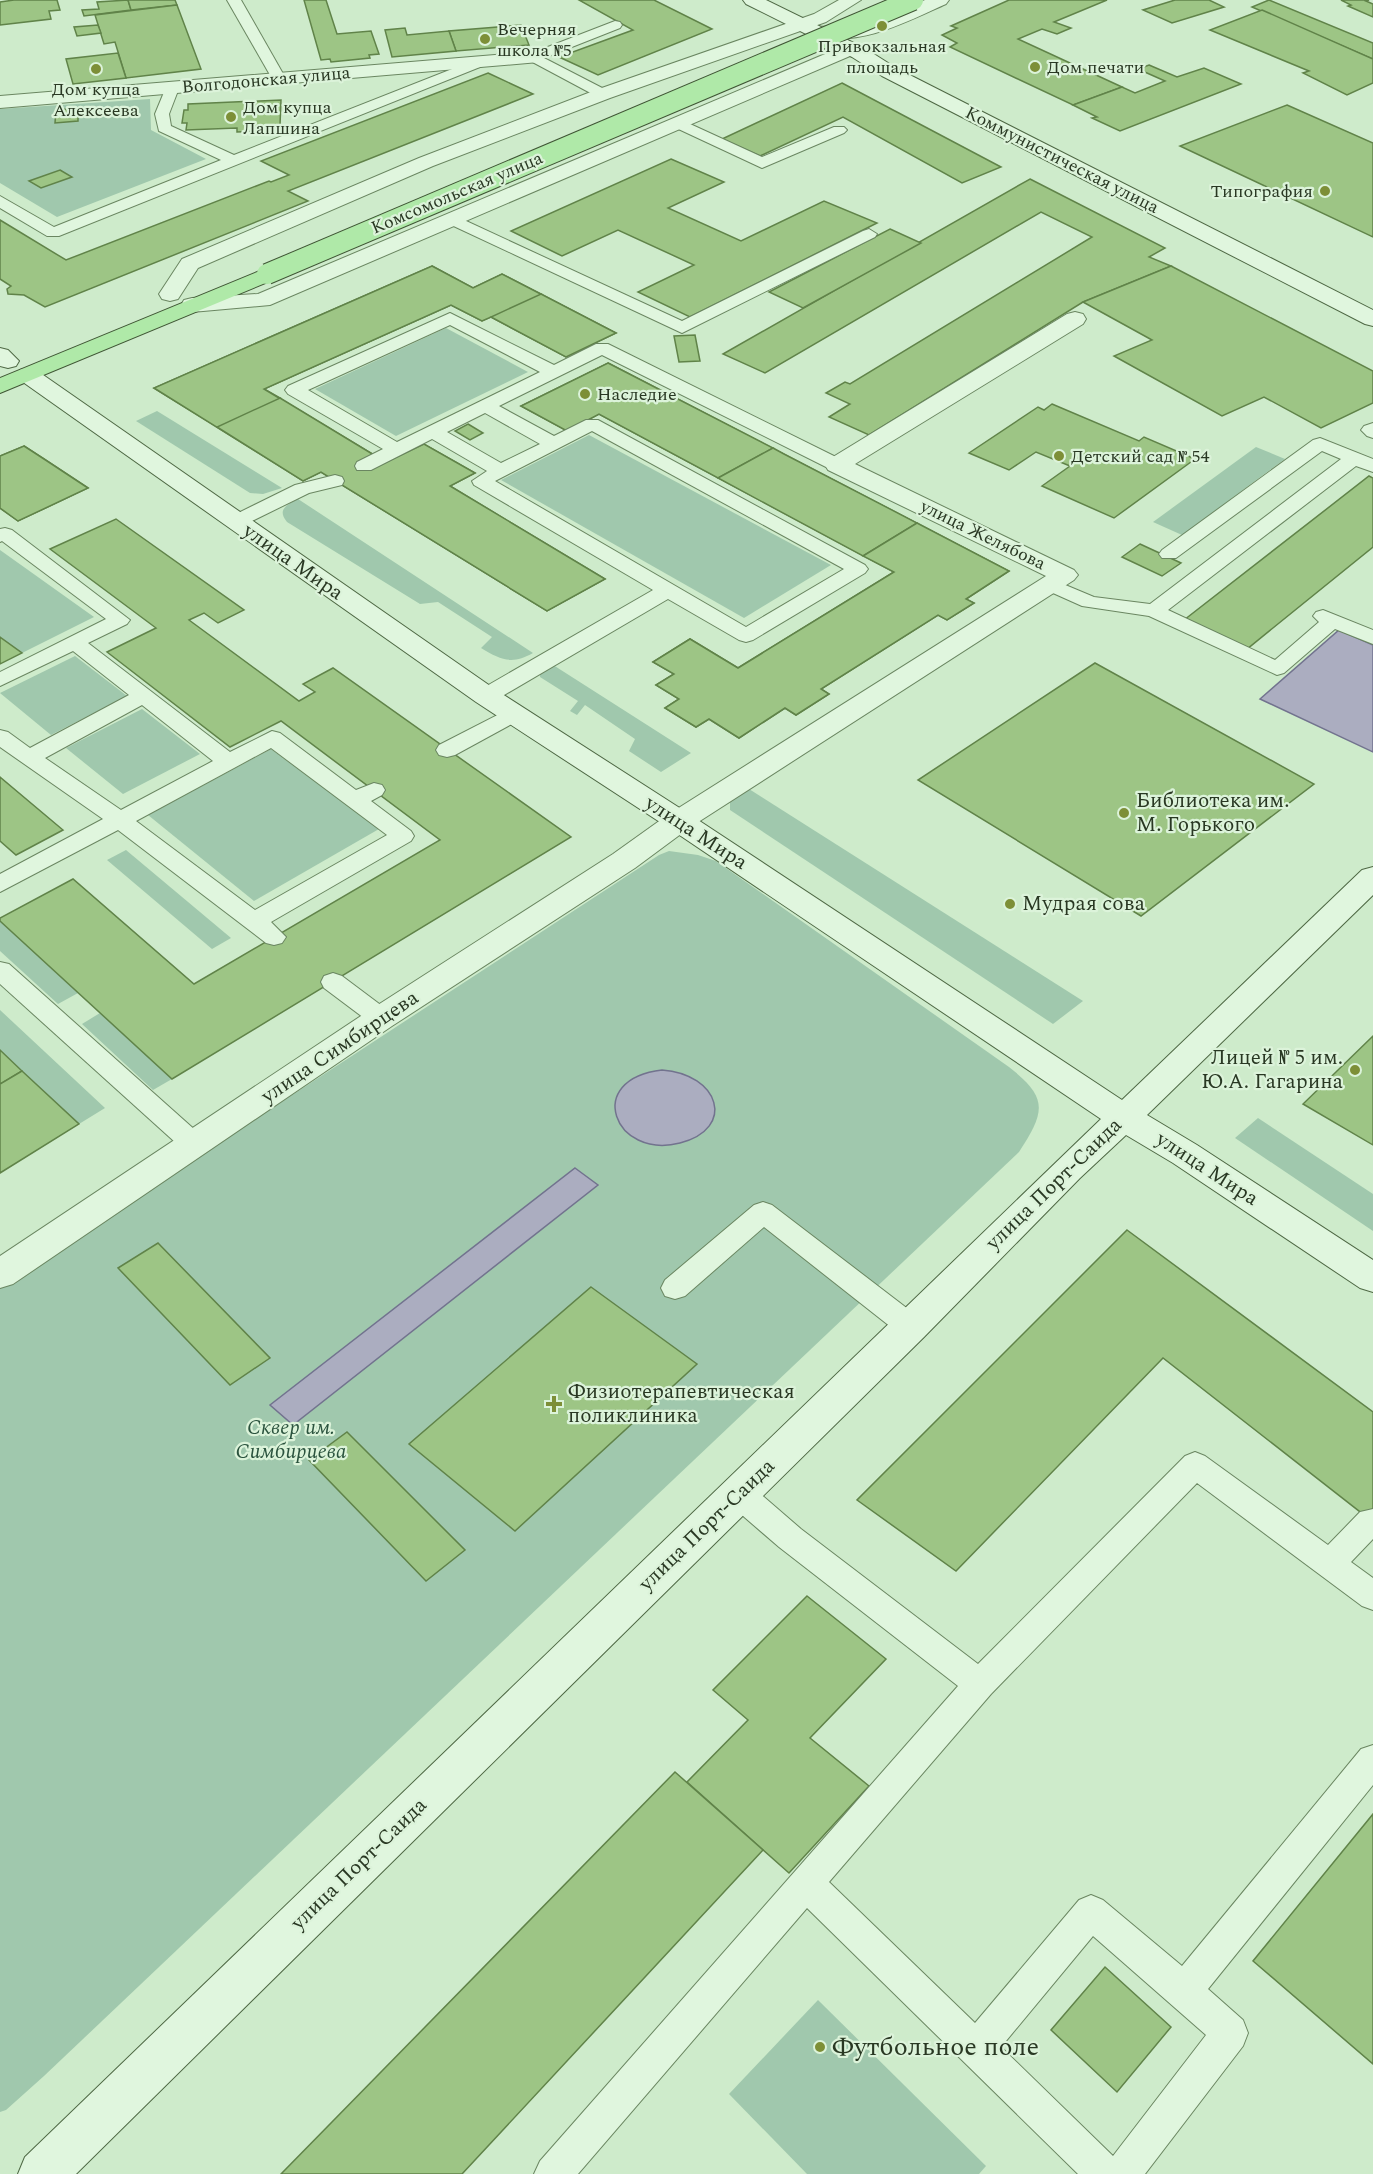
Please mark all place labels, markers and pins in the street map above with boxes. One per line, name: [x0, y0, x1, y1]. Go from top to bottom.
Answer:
place label: Вечерняя школа №5: [497, 16, 576, 64]
marker: Привокзальная площадь: [875, 19, 889, 33]
marker: Вечерняя школа №5: [478, 32, 492, 46]
place label: Привокзальная площадь: [818, 33, 946, 81]
place label: Дом печати: [1047, 54, 1144, 81]
marker: Дом печати: [1028, 60, 1042, 74]
marker: Дом купца Алексеева: [89, 62, 103, 76]
place label: Дом купца Алексеева: [52, 76, 140, 124]
place label: Дом купца Лапшина: [243, 94, 332, 142]
marker: Дом купца Лапшина: [224, 110, 238, 124]
place label: Типография: [1210, 178, 1313, 205]
marker: Типография: [1318, 184, 1332, 198]
place label: Наследие: [597, 381, 677, 408]
marker: Наследие: [578, 387, 592, 401]
place label: Детский сад № 54: [1071, 443, 1210, 470]
marker: Детский сад № 54: [1052, 449, 1066, 463]
place label: Библиотека им. М. Горького: [1136, 785, 1289, 841]
marker: Библиотека им. М. Горького: [1117, 806, 1131, 820]
place label: Мудрая сова: [1022, 888, 1146, 920]
marker: Мудрая сова: [1003, 897, 1017, 911]
place label: Лицей № 5 им. Ю.А. Гагарина: [1201, 1042, 1344, 1098]
marker: Лицей № 5 им. Ю.А. Гагарина: [1348, 1063, 1362, 1077]
place label: Физиотерапевтическая поликлиника: [568, 1376, 795, 1432]
marker: Физиотерапевтическая поликлиника: [545, 1395, 563, 1413]
place label: Футбольное поле: [832, 2027, 1039, 2067]
marker: Футбольное поле: [813, 2040, 827, 2054]

